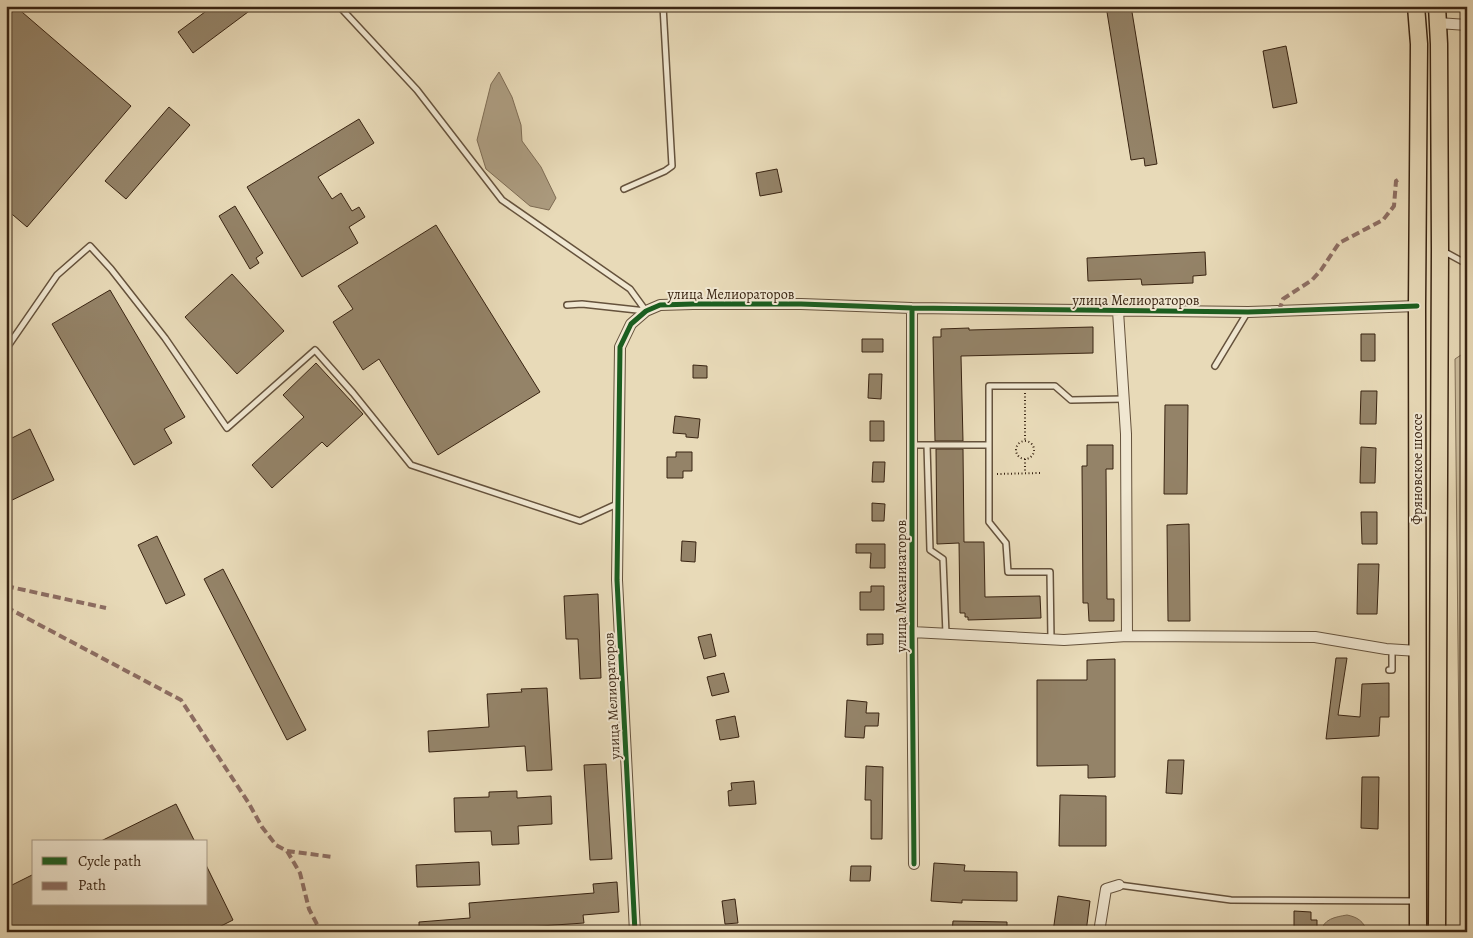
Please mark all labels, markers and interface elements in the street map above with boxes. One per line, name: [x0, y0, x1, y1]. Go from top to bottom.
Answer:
street label: улица Мелиораторов: [667, 285, 795, 304]
street label: улица Мелиораторов: [1072, 291, 1200, 310]
street label: Фряновское шоссе: [1408, 413, 1427, 525]
street label: улица Механизаторов: [892, 519, 911, 653]
street label: улица Мелиораторов: [599, 632, 625, 761]
legend: [32, 840, 208, 906]
text: Cycle path: [78, 851, 141, 871]
text: Path: [78, 875, 106, 895]

